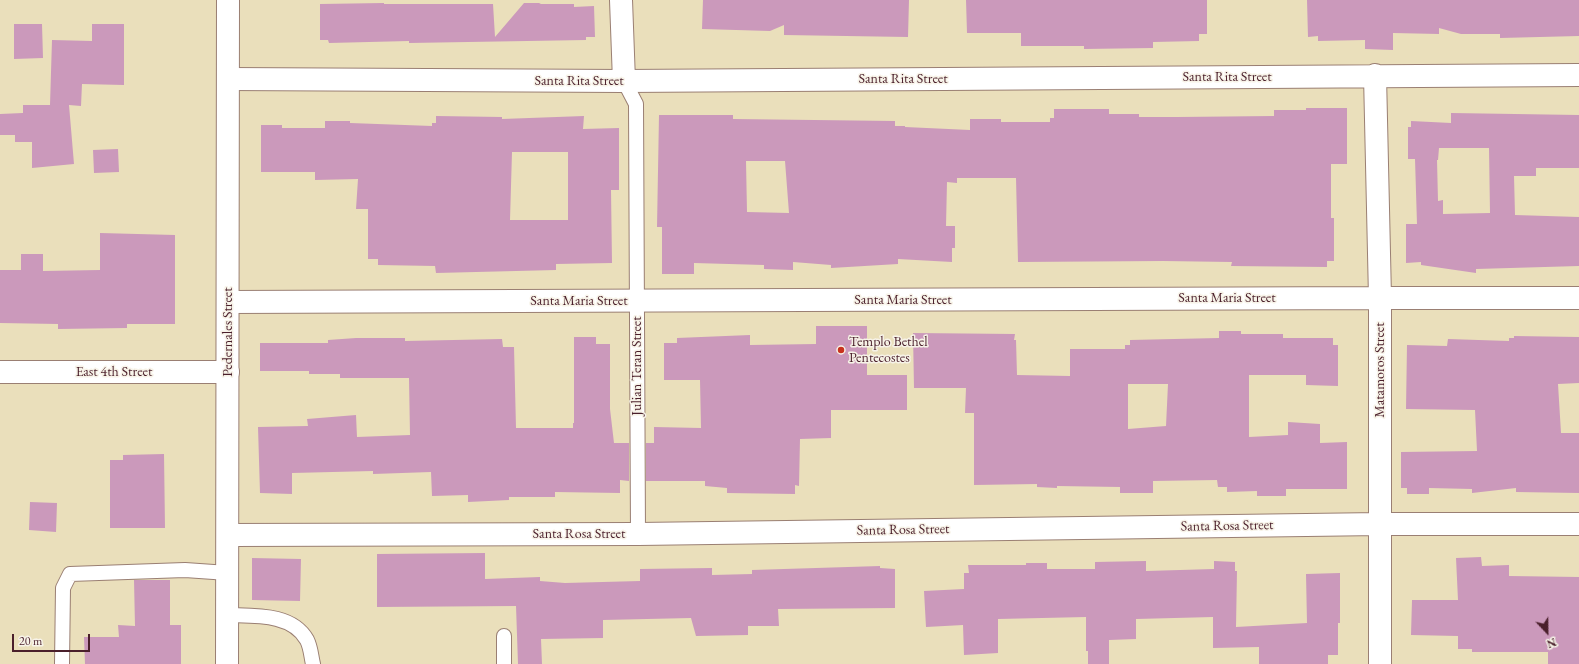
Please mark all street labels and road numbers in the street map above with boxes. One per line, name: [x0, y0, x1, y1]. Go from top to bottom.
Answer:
street label: Santa Rita Street: [1182, 69, 1272, 85]
street label: Santa Rita Street: [858, 71, 948, 87]
street label: Santa Rita Street: [534, 73, 624, 89]
street label: Pedernales Street: [220, 287, 236, 377]
street label: Santa Maria Street: [1178, 290, 1276, 306]
street label: Santa Maria Street: [854, 292, 952, 308]
street label: Santa Maria Street: [530, 293, 628, 309]
street label: Julian Teran Street: [629, 316, 645, 416]
street label: Matamoros Street: [1372, 322, 1388, 418]
street label: East 4th Street: [76, 364, 152, 380]
street label: Santa Rosa Street: [1180, 517, 1274, 535]
street label: Santa Rosa Street: [856, 521, 950, 539]
street label: Santa Rosa Street: [533, 526, 625, 542]

